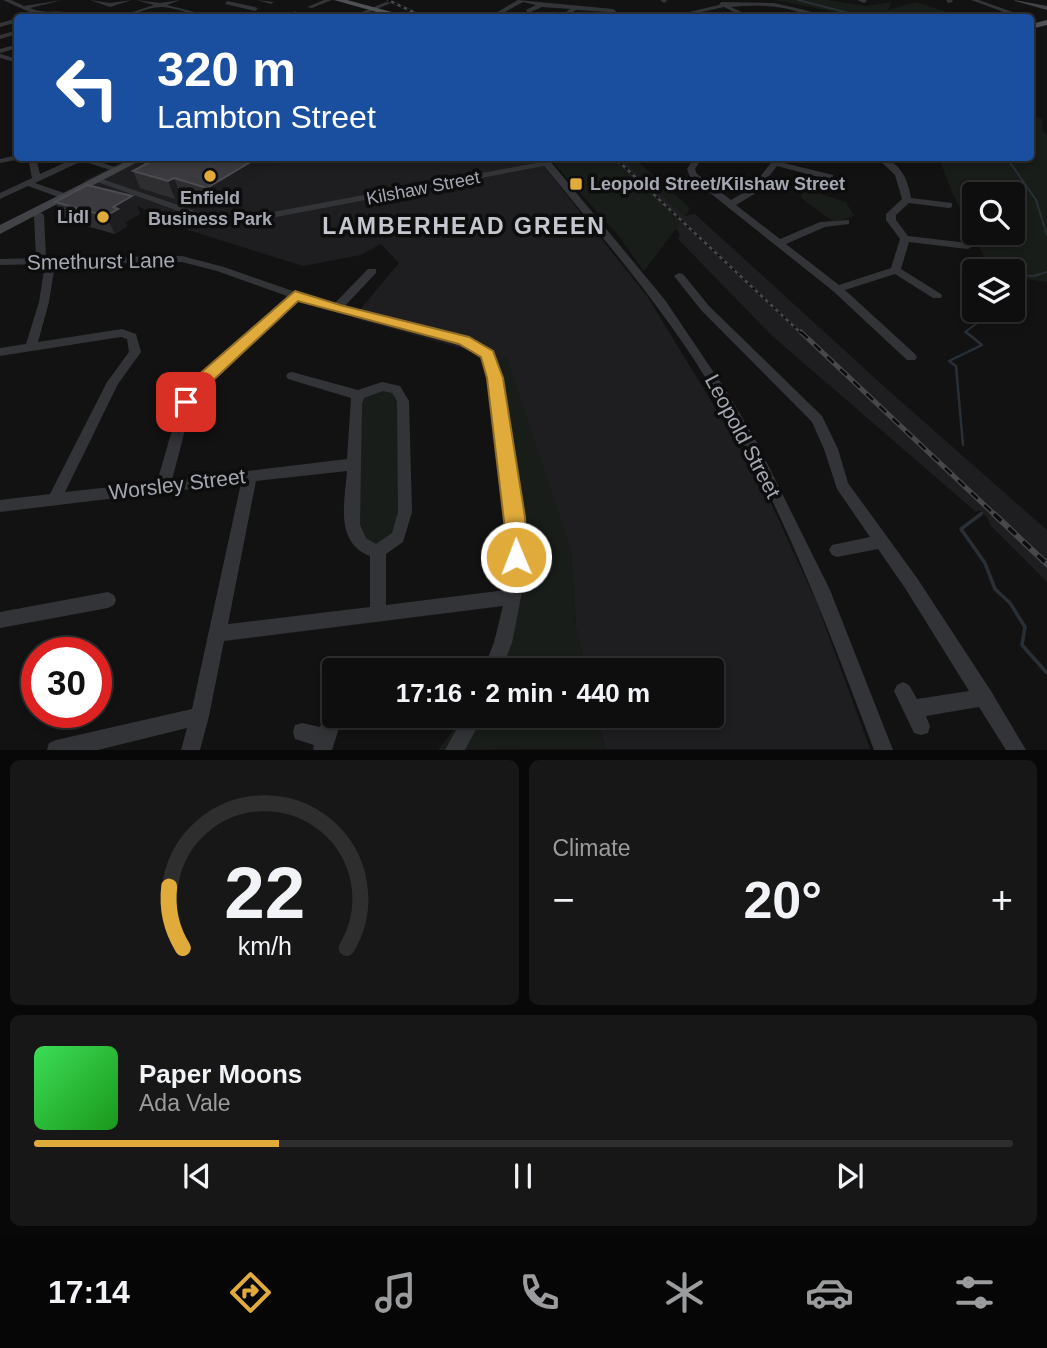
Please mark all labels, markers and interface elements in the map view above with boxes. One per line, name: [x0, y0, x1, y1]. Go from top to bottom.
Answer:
icon: left: [42, 42, 133, 133]
text: 320 m: [157, 42, 296, 96]
text: Lambton Street: [157, 99, 376, 135]
street label: Kilshaw Street: [365, 167, 481, 209]
marker: Enfield Business Park: [202, 168, 218, 184]
place label: Leopold Street/Kilshaw Street: [590, 174, 845, 194]
marker: Leopold Street/Kilshaw Street: [568, 176, 584, 192]
map controls: [962, 182, 1025, 322]
button: search: [962, 182, 1025, 245]
place label: Enfield Business Park: [148, 188, 273, 229]
place label: Lidl: [57, 207, 89, 227]
marker: Lidl: [95, 209, 111, 225]
district label: LAMBERHEAD GREEN: [322, 213, 606, 239]
street label: Smethurst Lane: [27, 248, 175, 274]
button: layers: [962, 259, 1025, 322]
street label: Leopold Street: [701, 370, 785, 502]
pin: [156, 372, 216, 432]
icon: arrive: [167, 383, 205, 421]
street label: Worsley Street: [107, 464, 247, 504]
position arrow: [479, 520, 553, 594]
speed limit sign: 30: [21, 637, 112, 728]
text: 17:16 · 2 min · 440 m: [396, 678, 650, 708]
text: Climate: [553, 835, 630, 861]
text: 22: [224, 853, 305, 934]
text: 20°: [743, 871, 822, 929]
text: −: [553, 879, 575, 921]
text: +: [991, 879, 1013, 921]
text: km/h: [237, 932, 291, 960]
text: Paper Moons: [139, 1059, 302, 1089]
text: Ada Vale: [139, 1090, 231, 1116]
icon: previous: [178, 1157, 216, 1195]
icon: pause: [504, 1157, 542, 1195]
icon: next: [831, 1157, 869, 1195]
icon: directions: [226, 1268, 275, 1317]
icon: music: [371, 1268, 420, 1317]
icon: phone: [515, 1268, 564, 1317]
icon: climate: [660, 1268, 709, 1317]
icon: car: [805, 1268, 854, 1317]
icon: filters: [950, 1268, 999, 1317]
text: 17:14: [48, 1274, 130, 1310]

